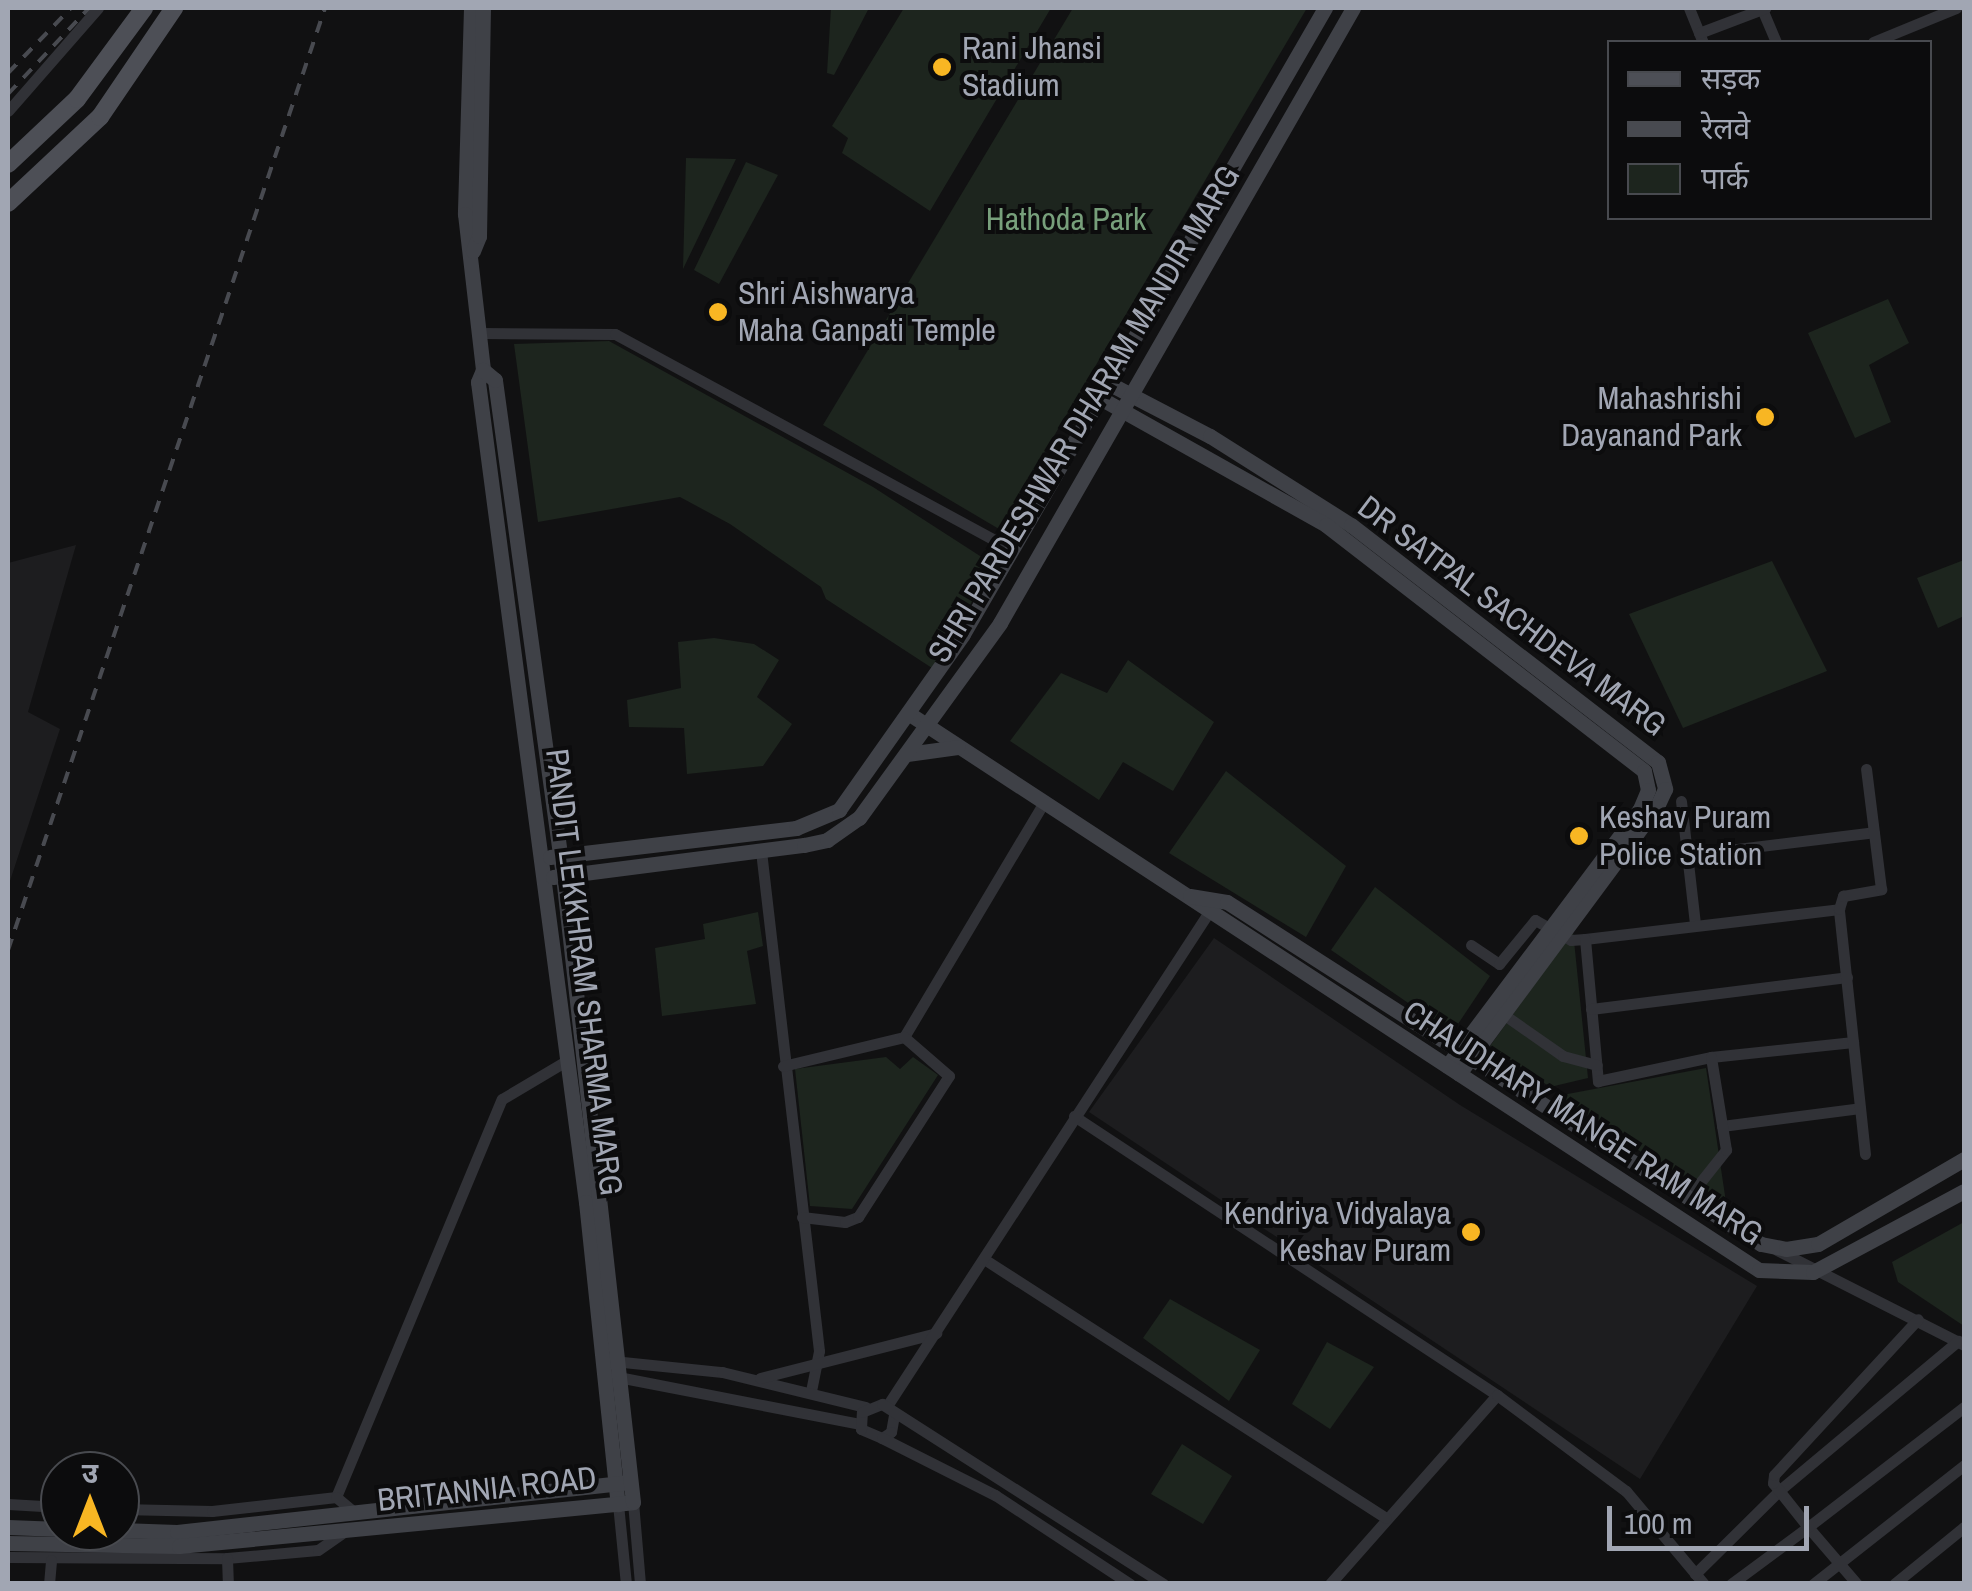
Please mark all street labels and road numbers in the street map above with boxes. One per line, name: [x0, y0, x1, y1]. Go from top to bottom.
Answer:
street label: SHRI PARDESHWAR DHARAM MANDIR MARG: [920, 159, 1248, 669]
street label: DR SATPAL SACHDEVA MARG: [1350, 487, 1674, 745]
street label: PANDIT LEKKHRAM SHARMA MARG: [537, 746, 631, 1198]
street label: CHAUDHARY MANGE RAM MARG: [1396, 992, 1770, 1254]
street label: BRITANNIA ROAD: [375, 1458, 599, 1520]

